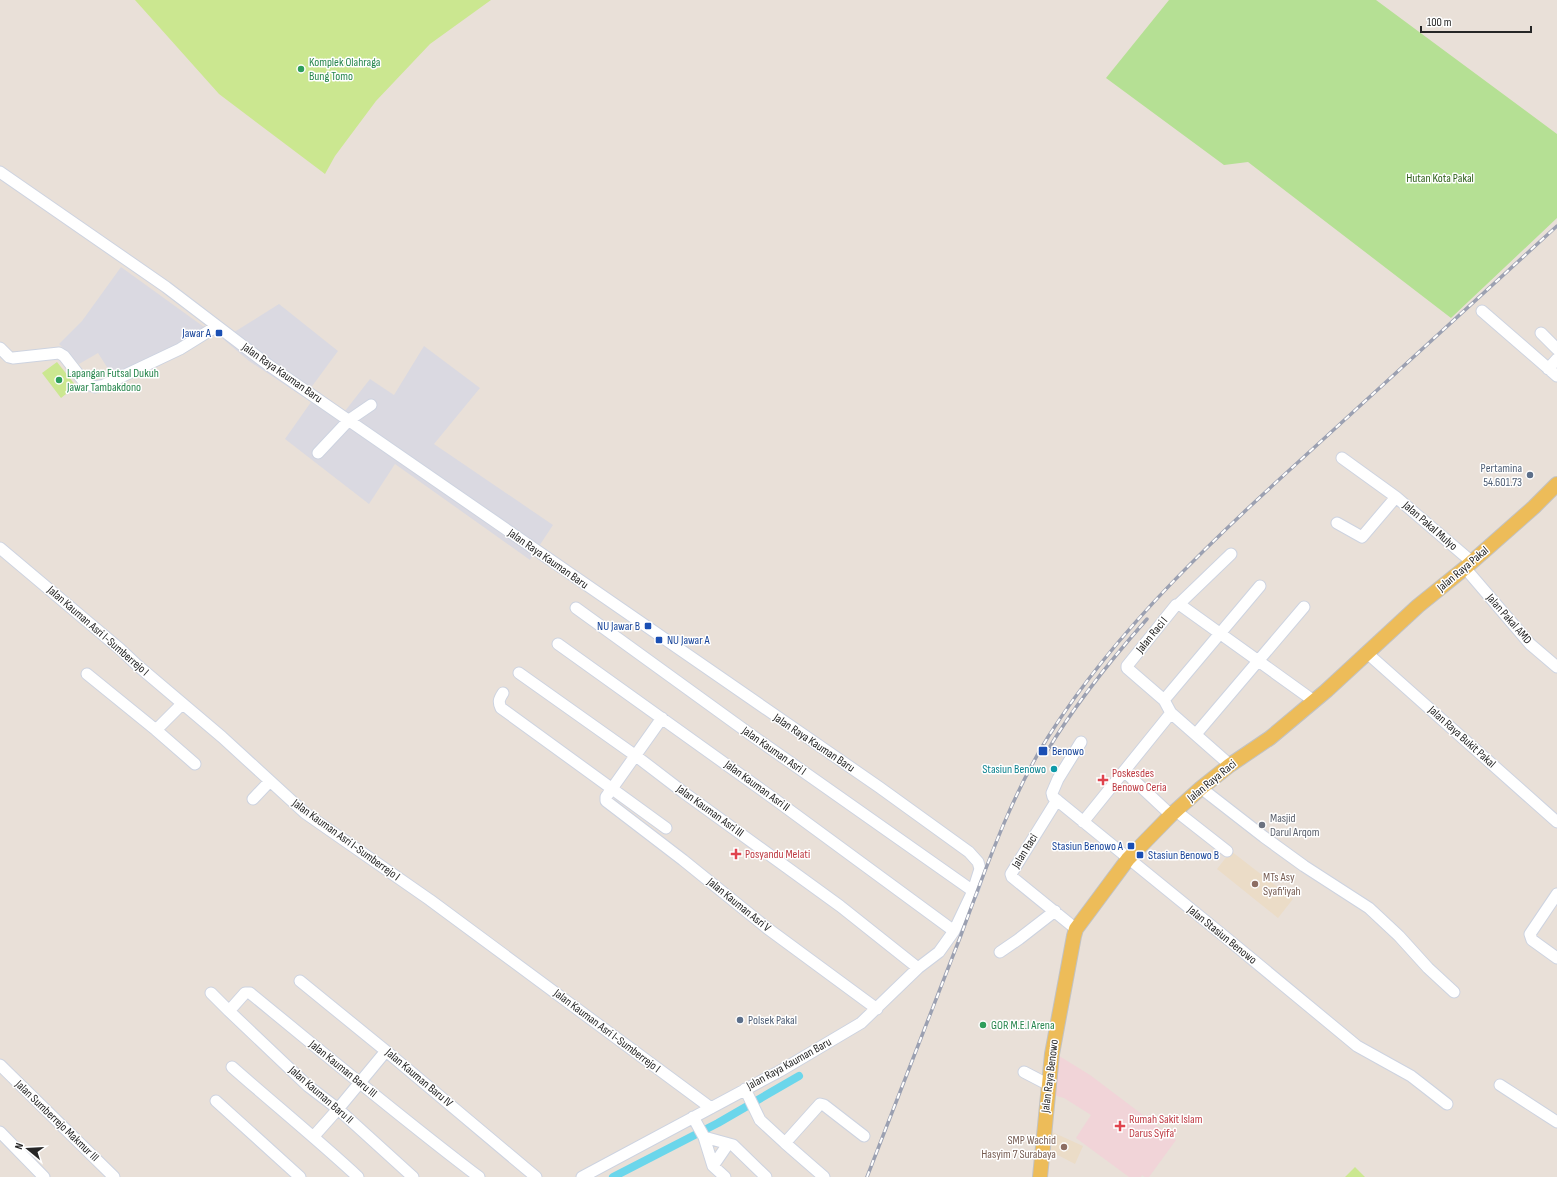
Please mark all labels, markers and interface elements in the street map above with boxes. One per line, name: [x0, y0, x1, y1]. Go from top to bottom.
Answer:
scale bar: [1421, 8, 1531, 34]
text: 100 m: [1427, 15, 1452, 30]
place label: Komplek Olahraga Bung Tomo: [309, 55, 381, 84]
marker: Komplek Olahraga Bung Tomo: [296, 64, 306, 74]
park label: Hutan Kota Pakal: [1406, 171, 1474, 186]
place label: Jawar A: [181, 326, 212, 341]
marker: Jawar A: [214, 328, 224, 338]
street label: Jalan Raya Kauman Baru: [238, 339, 325, 406]
place label: Lapangan Futsal Dukuh Jawar Tambakdono: [66, 366, 159, 395]
marker: Lapangan Futsal Dukuh Jawar Tambakdono: [54, 375, 64, 385]
place label: Pertamina 54.601.73: [1481, 461, 1522, 490]
marker: Pertamina 54.601.73: [1525, 470, 1535, 480]
street label: Jalan Pakal Mulyo: [1399, 497, 1460, 554]
street label: Jalan Raya Kauman Baru: [504, 525, 591, 592]
street label: Jalan Raya Pakal: [1433, 543, 1492, 596]
street label: Jalan Kauman Asri I-Sumberrejo I: [43, 582, 152, 679]
street label: Jalan Pakal AMD: [1482, 590, 1535, 647]
street label: Jalan Raci I: [1132, 614, 1171, 657]
place label: NU Jawar B: [597, 619, 640, 634]
marker: NU Jawar B: [643, 621, 653, 631]
place label: NU Jawar A: [667, 633, 711, 648]
marker: NU Jawar A: [654, 635, 664, 645]
street label: Jalan Raya Bukit Pakal: [1424, 702, 1499, 771]
street label: Jalan Raya Kauman Baru: [770, 710, 857, 776]
street label: Jalan Kauman Asri I: [738, 723, 809, 779]
place label: Benowo: [1052, 744, 1084, 759]
marker: Benowo: [1037, 745, 1049, 757]
street label: Jalan Kauman Asri II: [721, 757, 793, 815]
street label: Jalan Raya Raci: [1184, 757, 1240, 806]
place label: Stasiun Benowo: [982, 762, 1046, 777]
marker: Stasiun Benowo: [1049, 764, 1059, 774]
place label: Poskesdes Benowo Ceria: [1112, 766, 1167, 795]
marker: Poskesdes Benowo Ceria: [1097, 774, 1109, 786]
street label: Jalan Kauman Asri III: [673, 781, 747, 840]
street label: Jalan Kauman Asri I-Sumberrejo I: [288, 795, 403, 884]
place label: Masjid Darul Arqom: [1270, 811, 1320, 840]
marker: Masjid Darul Arqom: [1257, 820, 1267, 830]
street label: Jalan Raci: [1008, 831, 1041, 872]
place label: Stasiun Benowo A: [1052, 839, 1124, 854]
marker: Stasiun Benowo A: [1126, 841, 1136, 851]
place label: Posyandu Melati: [745, 847, 810, 862]
marker: Posyandu Melati: [730, 848, 742, 860]
place label: Stasiun Benowo B: [1148, 848, 1219, 863]
marker: Stasiun Benowo B: [1135, 850, 1145, 860]
place label: MTs Asy Syafi'iyah: [1263, 870, 1301, 899]
street label: Jalan Kauman Asri V: [703, 874, 774, 936]
marker: MTs Asy Syafi'iyah: [1250, 879, 1260, 889]
street label: Jalan Stasiun Benowo: [1184, 902, 1260, 968]
street label: Jalan Kauman Asri I-Sumberrejo I: [550, 985, 663, 1076]
place label: Polsek Pakal: [748, 1013, 797, 1028]
marker: Polsek Pakal: [735, 1015, 745, 1025]
place label: GOR M.E.I Arena: [991, 1018, 1055, 1033]
marker: GOR M.E.I Arena: [978, 1020, 988, 1030]
street label: Jalan Raya Kauman Baru: [743, 1034, 834, 1094]
street label: Jalan Kauman Baru III: [306, 1037, 380, 1101]
street label: Jalan Raya Benowo: [1038, 1038, 1062, 1115]
street label: Jalan Kauman Baru IV: [381, 1045, 456, 1111]
street label: Jalan Kauman Baru II: [286, 1063, 356, 1127]
street label: Jalan Sumberrejo Makmur III: [11, 1076, 102, 1165]
place label: Rumah Sakit Islam Darus Syifa': [1129, 1112, 1203, 1141]
marker: Rumah Sakit Islam Darus Syifa': [1114, 1120, 1126, 1132]
north arrow: [8, 1129, 48, 1169]
place label: SMP Wachid Hasyim 7 Surabaya: [981, 1133, 1056, 1162]
text: N: [12, 1141, 26, 1151]
marker: SMP Wachid Hasyim 7 Surabaya: [1059, 1142, 1069, 1152]

